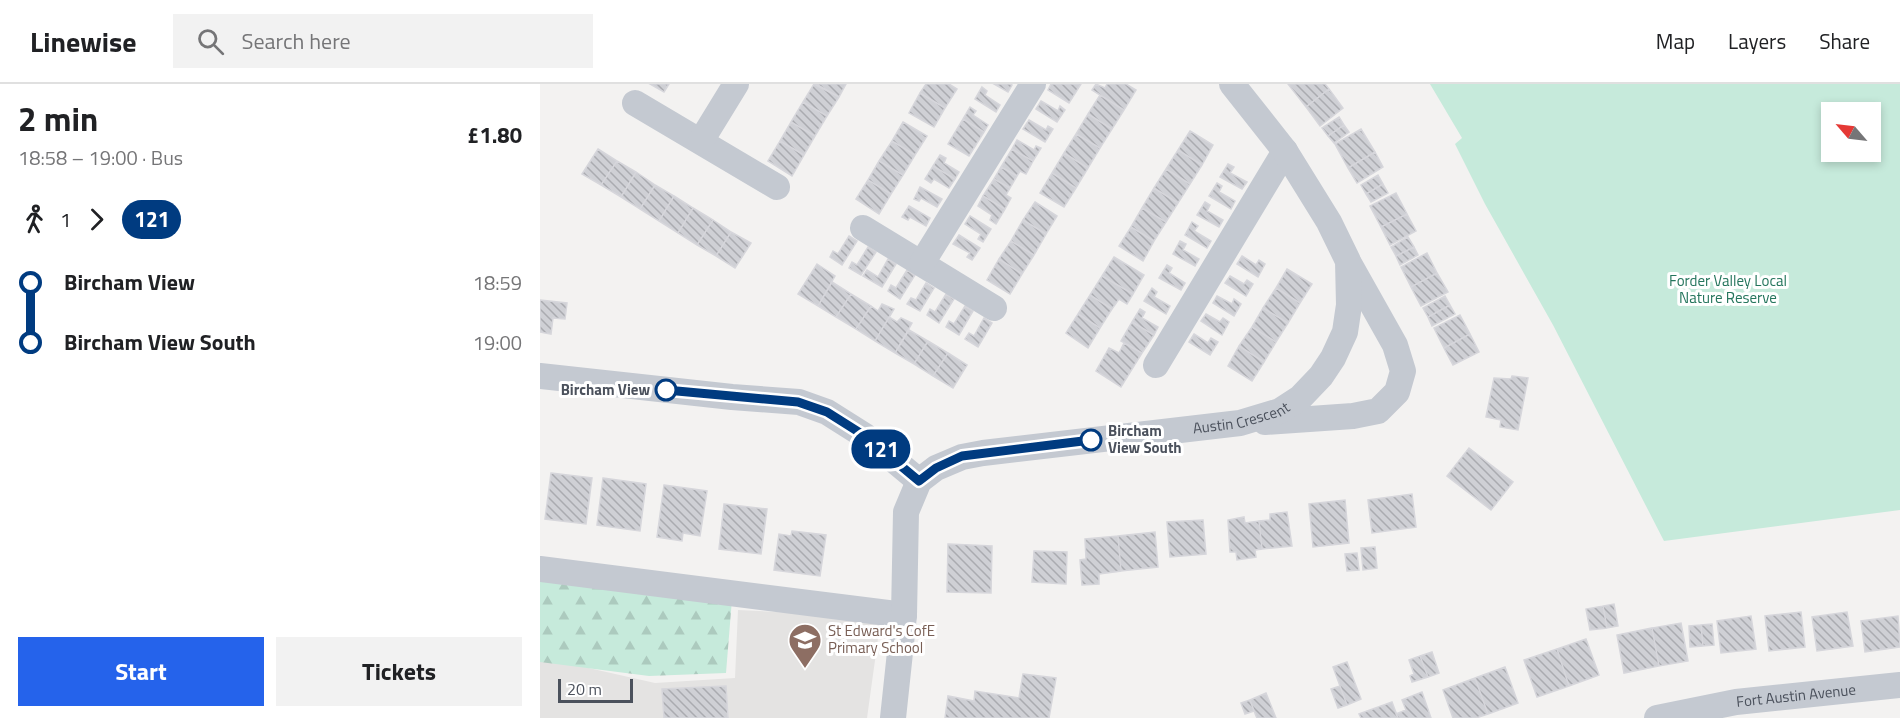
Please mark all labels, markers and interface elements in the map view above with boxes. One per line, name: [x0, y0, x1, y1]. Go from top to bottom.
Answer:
search box: [173, 14, 593, 68]
text: Linewise: [30, 20, 137, 63]
text: Search here: [242, 24, 351, 58]
icon: search: [194, 25, 227, 58]
text: Map: [1656, 25, 1695, 57]
text: Layers: [1728, 25, 1786, 57]
text: Share: [1819, 25, 1870, 57]
text: 2 min: [18, 94, 98, 144]
north arrow: [1821, 102, 1881, 162]
map controls: [1821, 102, 1881, 162]
text: £1.80: [467, 118, 522, 152]
text: 18:58 – 19:00 · Bus: [18, 142, 183, 173]
icon: walk: [18, 203, 51, 236]
icon: forward: [80, 203, 113, 236]
text: 121: [134, 203, 169, 235]
text: 1: [60, 204, 71, 235]
text: Bircham View: [64, 265, 195, 299]
text: 18:59: [473, 267, 522, 298]
park label: Forder Valley Local Nature Reserve: [1669, 269, 1787, 309]
text: Bircham View South: [64, 325, 256, 359]
text: 19:00: [473, 327, 522, 358]
place label: Bircham View: [561, 378, 650, 401]
marker: Bircham View: [655, 379, 677, 401]
street label: Austin Crescent: [1192, 395, 1295, 439]
place label: Bircham View South: [1108, 419, 1182, 459]
marker: Bircham View South: [1080, 429, 1102, 451]
line badge: 121: [846, 430, 916, 469]
text: 121: [863, 433, 899, 465]
place label: St Edward's CofE Primary School: [828, 619, 935, 659]
school or university icon: St Edward's CofE Primary School: [787, 622, 823, 669]
button: Start: [18, 637, 264, 706]
button: Tickets: [276, 637, 522, 706]
scale bar: [558, 676, 633, 704]
text: 20 m: [567, 677, 602, 701]
street label: Fort Austin Avenue: [1735, 678, 1857, 713]

